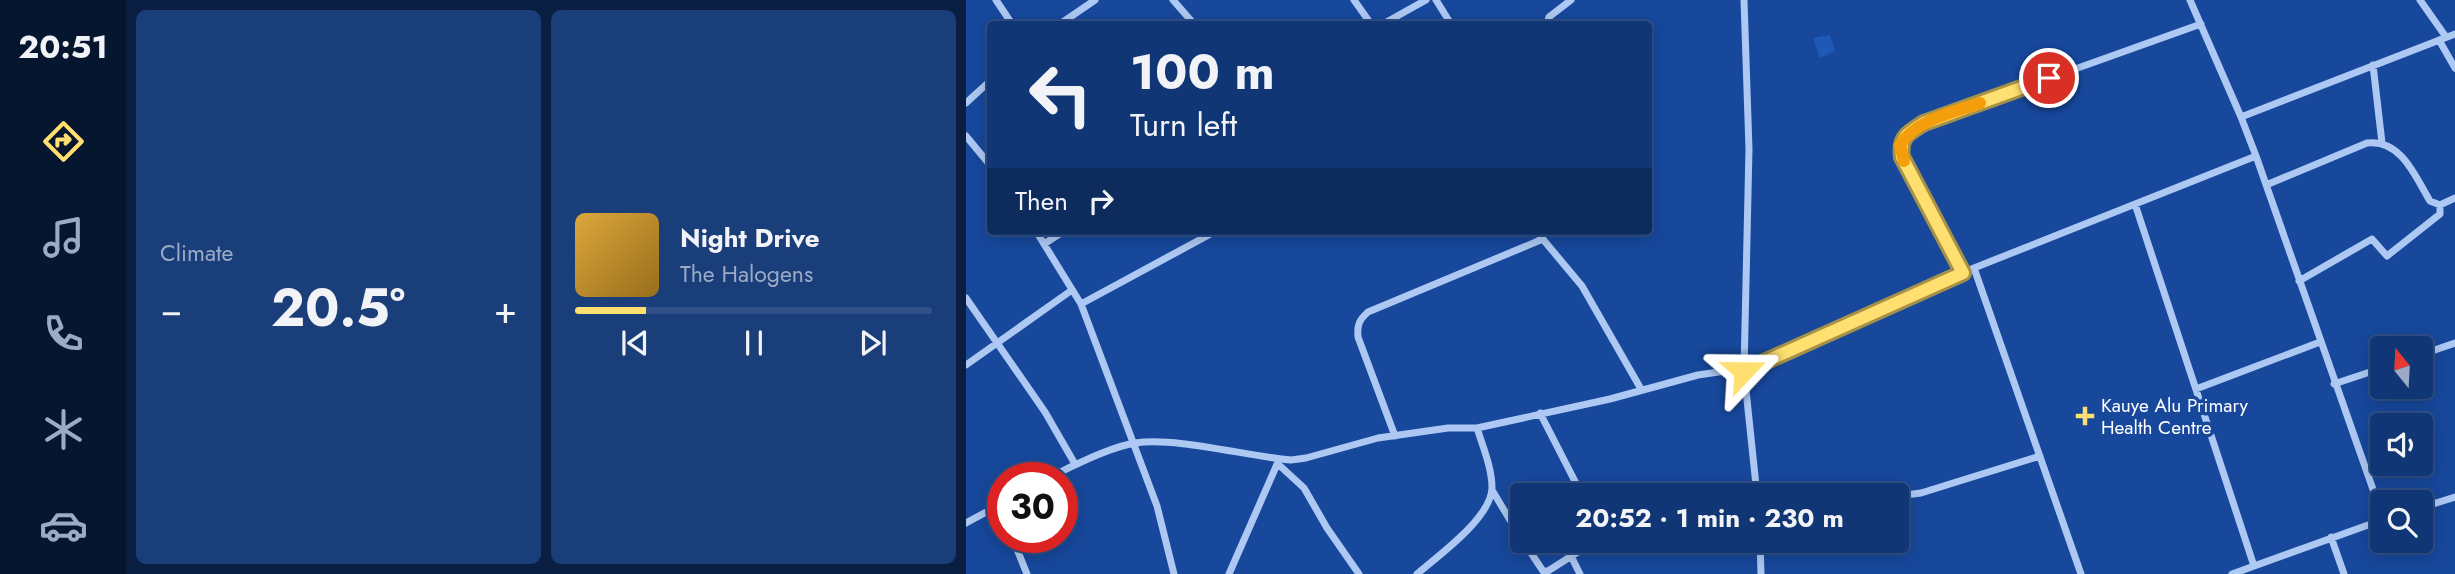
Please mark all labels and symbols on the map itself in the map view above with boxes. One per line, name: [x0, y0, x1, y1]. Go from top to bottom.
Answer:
pin: [2019, 48, 2079, 108]
position arrow: [1707, 334, 1781, 408]
north arrow: [2370, 336, 2432, 399]
place label: Kauye Alu Primary Health Centre: [2101, 392, 2249, 441]
marker: Kauye Alu Primary Health Centre: [2075, 406, 2095, 426]
speed limit sign: 30: [987, 462, 1078, 553]

